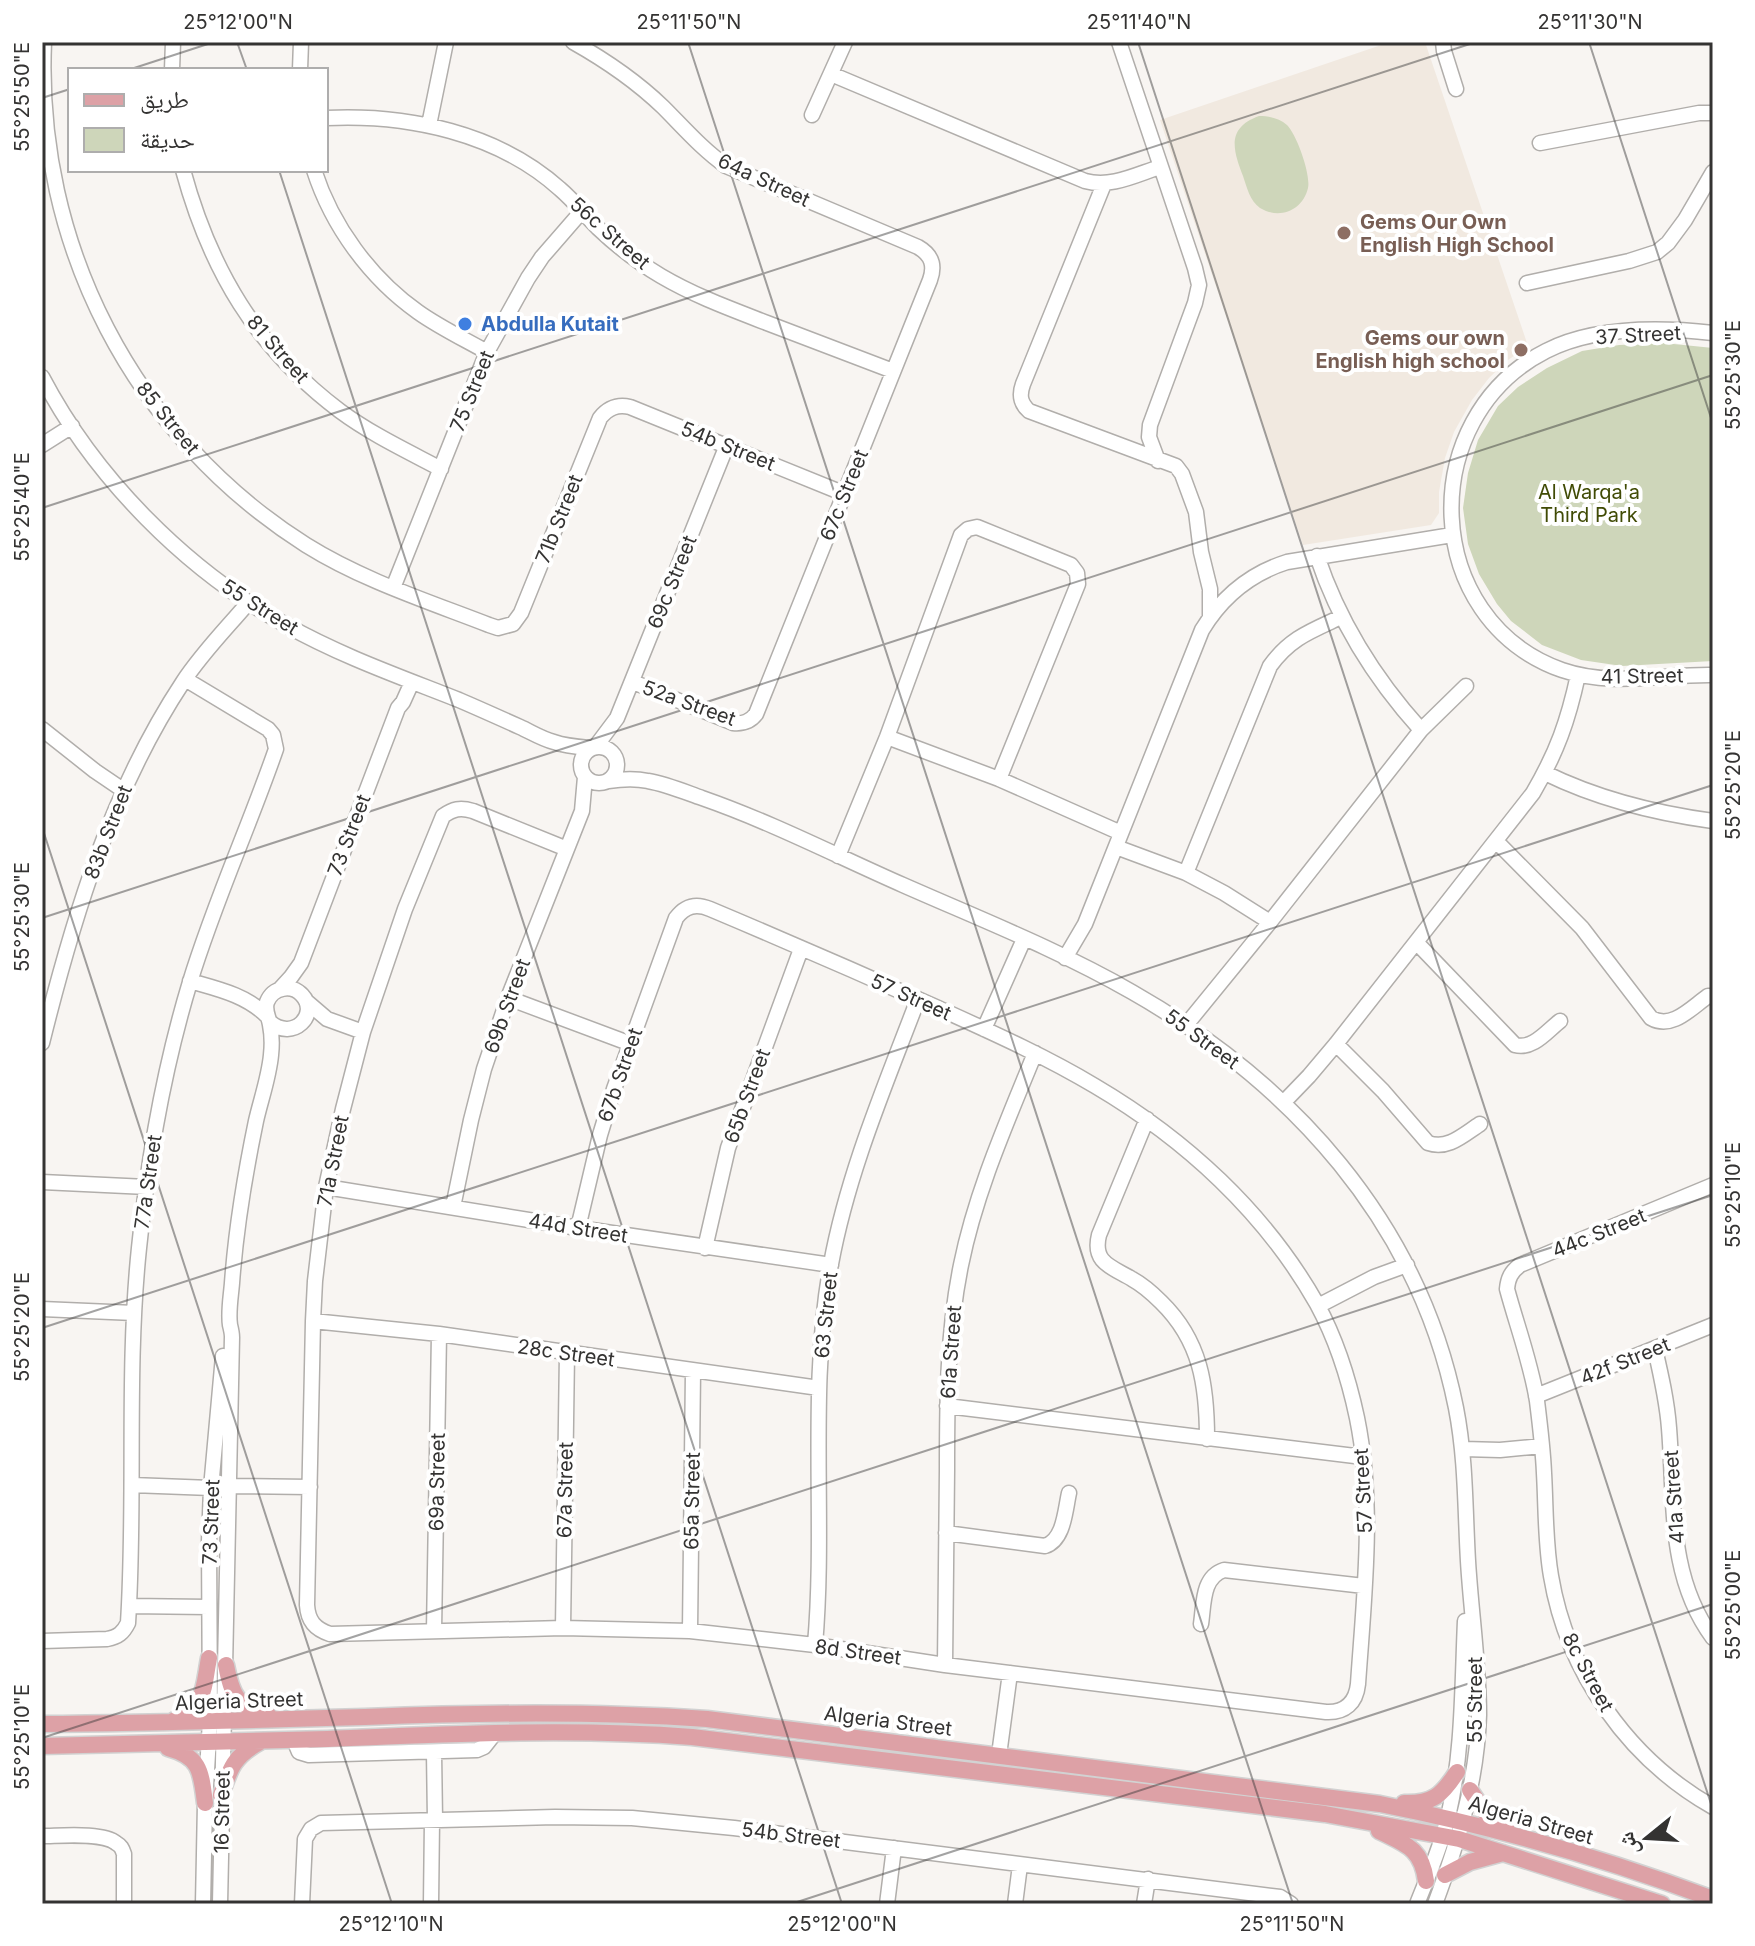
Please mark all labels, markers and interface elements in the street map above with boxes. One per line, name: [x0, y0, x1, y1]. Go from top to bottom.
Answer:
text: 25°12'00"N: [183, 10, 293, 34]
text: 25°11'50"N: [637, 10, 741, 34]
text: 25°11'40"N: [1087, 10, 1191, 34]
text: 25°11'30"N: [1537, 10, 1643, 34]
text: 55°25'50"E: [10, 42, 34, 152]
legend: [68, 68, 328, 172]
text: طريق: [140, 85, 189, 114]
text: حديقة: [140, 125, 195, 154]
street label: 64a Street: [714, 148, 814, 212]
street label: 56c Street: [565, 192, 655, 275]
place label: Gems Our Own English High School: [1360, 210, 1554, 257]
marker: Gems Our Own English High School: [1335, 224, 1353, 242]
street label: 81 Street: [242, 310, 314, 388]
place label: Abdulla Kutait: [481, 312, 619, 336]
marker: Abdulla Kutait: [456, 315, 474, 333]
text: 55°25'30"E: [1721, 320, 1745, 430]
street label: 37 Street: [1595, 321, 1682, 349]
place label: Gems our own English high school: [1315, 326, 1505, 373]
marker: Gems our own English high school: [1512, 341, 1530, 359]
street label: 75 Street: [445, 347, 499, 435]
street label: 85 Street: [131, 377, 205, 460]
street label: 54b Street: [677, 416, 779, 476]
street label: 67c Street: [815, 445, 873, 544]
text: 55°25'40"E: [10, 452, 34, 562]
street label: 71b Street: [530, 471, 588, 567]
park label: Al Warqa'a Third Park: [1538, 480, 1640, 527]
street label: 69c Street: [642, 532, 702, 632]
street label: 55 Street: [217, 574, 303, 640]
street label: 41 Street: [1600, 663, 1684, 689]
street label: 52a Street: [639, 675, 739, 731]
text: 55°25'20"E: [1721, 730, 1745, 840]
street label: 83b Street: [79, 781, 137, 883]
street label: 73 Street: [322, 790, 376, 879]
text: 55°25'30"E: [10, 862, 34, 972]
street label: 69b Street: [479, 955, 535, 1057]
street label: 57 Street: [867, 969, 955, 1026]
street label: 55 Street: [1160, 1004, 1244, 1074]
street label: 67b Street: [593, 1024, 647, 1125]
street label: 65b Street: [719, 1045, 775, 1147]
street label: 71a Street: [312, 1113, 354, 1209]
street label: 77a Street: [129, 1133, 167, 1231]
text: 55°25'10"E: [1721, 1142, 1745, 1248]
street label: 44c Street: [1548, 1203, 1650, 1263]
street label: 44d Street: [527, 1208, 630, 1248]
street label: 63 Street: [810, 1270, 843, 1359]
text: 55°25'20"E: [10, 1272, 34, 1382]
street label: 61a Street: [936, 1304, 966, 1400]
street label: 42f Street: [1577, 1332, 1674, 1390]
street label: 28c Street: [516, 1334, 617, 1372]
street label: 69a Street: [424, 1432, 450, 1531]
street label: 67a Street: [552, 1441, 578, 1538]
street label: 57 Street: [1349, 1447, 1377, 1534]
street label: 41a Street: [1659, 1449, 1689, 1545]
street label: 65a Street: [679, 1451, 705, 1550]
street label: 73 Street: [198, 1478, 224, 1565]
text: 55°25'00"E: [1721, 1550, 1745, 1660]
street label: 8c Street: [1557, 1628, 1619, 1716]
street label: 8d Street: [813, 1634, 903, 1670]
street label: 55 Street: [1463, 1656, 1487, 1743]
text: 55°25'10"E: [10, 1684, 34, 1790]
street label: Algeria Street: [174, 1687, 304, 1715]
street label: Algeria Street: [823, 1701, 954, 1741]
street label: 16 Street: [209, 1770, 235, 1854]
street label: Algeria Street: [1466, 1791, 1597, 1849]
north arrow: [1607, 1798, 1687, 1878]
street label: 54b Street: [740, 1817, 842, 1853]
text: ش: [1612, 1829, 1645, 1859]
text: 25°12'10"N: [339, 1912, 443, 1936]
text: 25°12'00"N: [787, 1912, 897, 1936]
text: 25°11'50"N: [1240, 1912, 1344, 1936]

